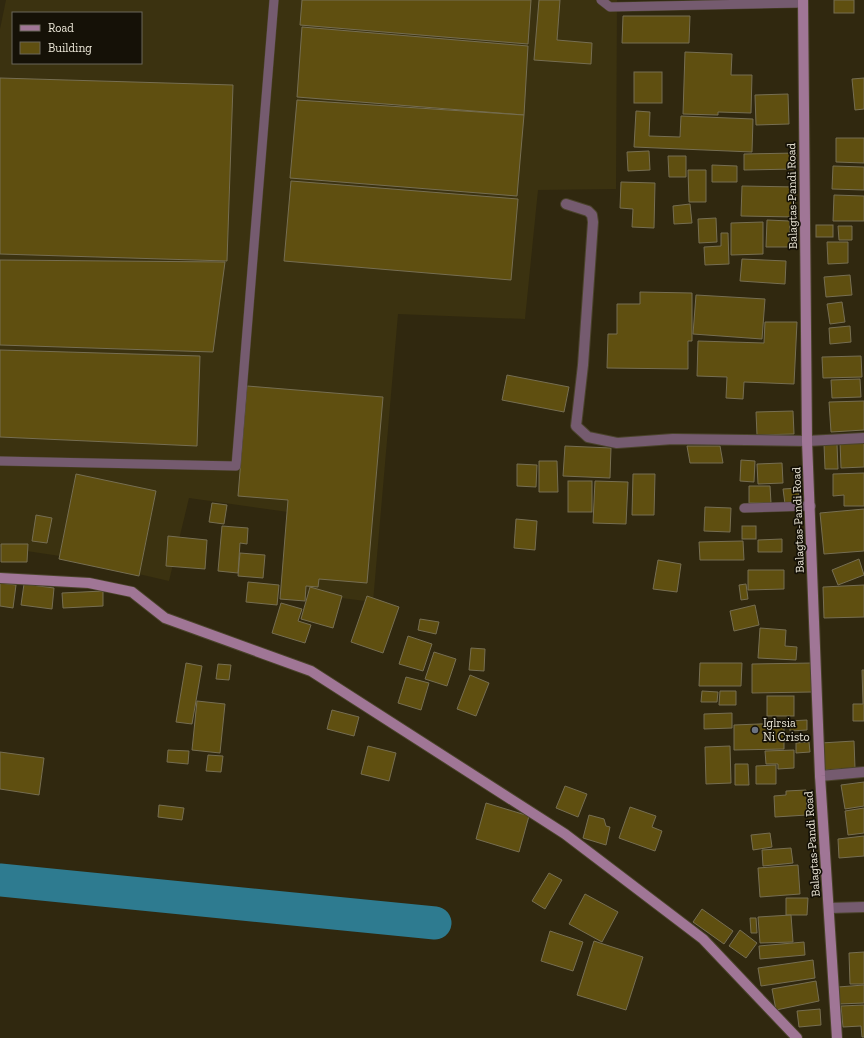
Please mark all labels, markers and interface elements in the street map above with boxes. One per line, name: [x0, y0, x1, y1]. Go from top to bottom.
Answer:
legend: [12, 12, 142, 64]
text: Road: [48, 21, 74, 35]
text: Building: [48, 41, 92, 55]
street label: Balagtas-Pandi Road: [784, 143, 800, 249]
street label: Balagtas-Pandi Road: [789, 466, 807, 573]
place label: Iglrsia Ni Cristo: [763, 716, 810, 744]
marker: Iglrsia Ni Cristo: [750, 725, 760, 735]
street label: Balagtas-Pandi Road: [801, 790, 823, 897]

